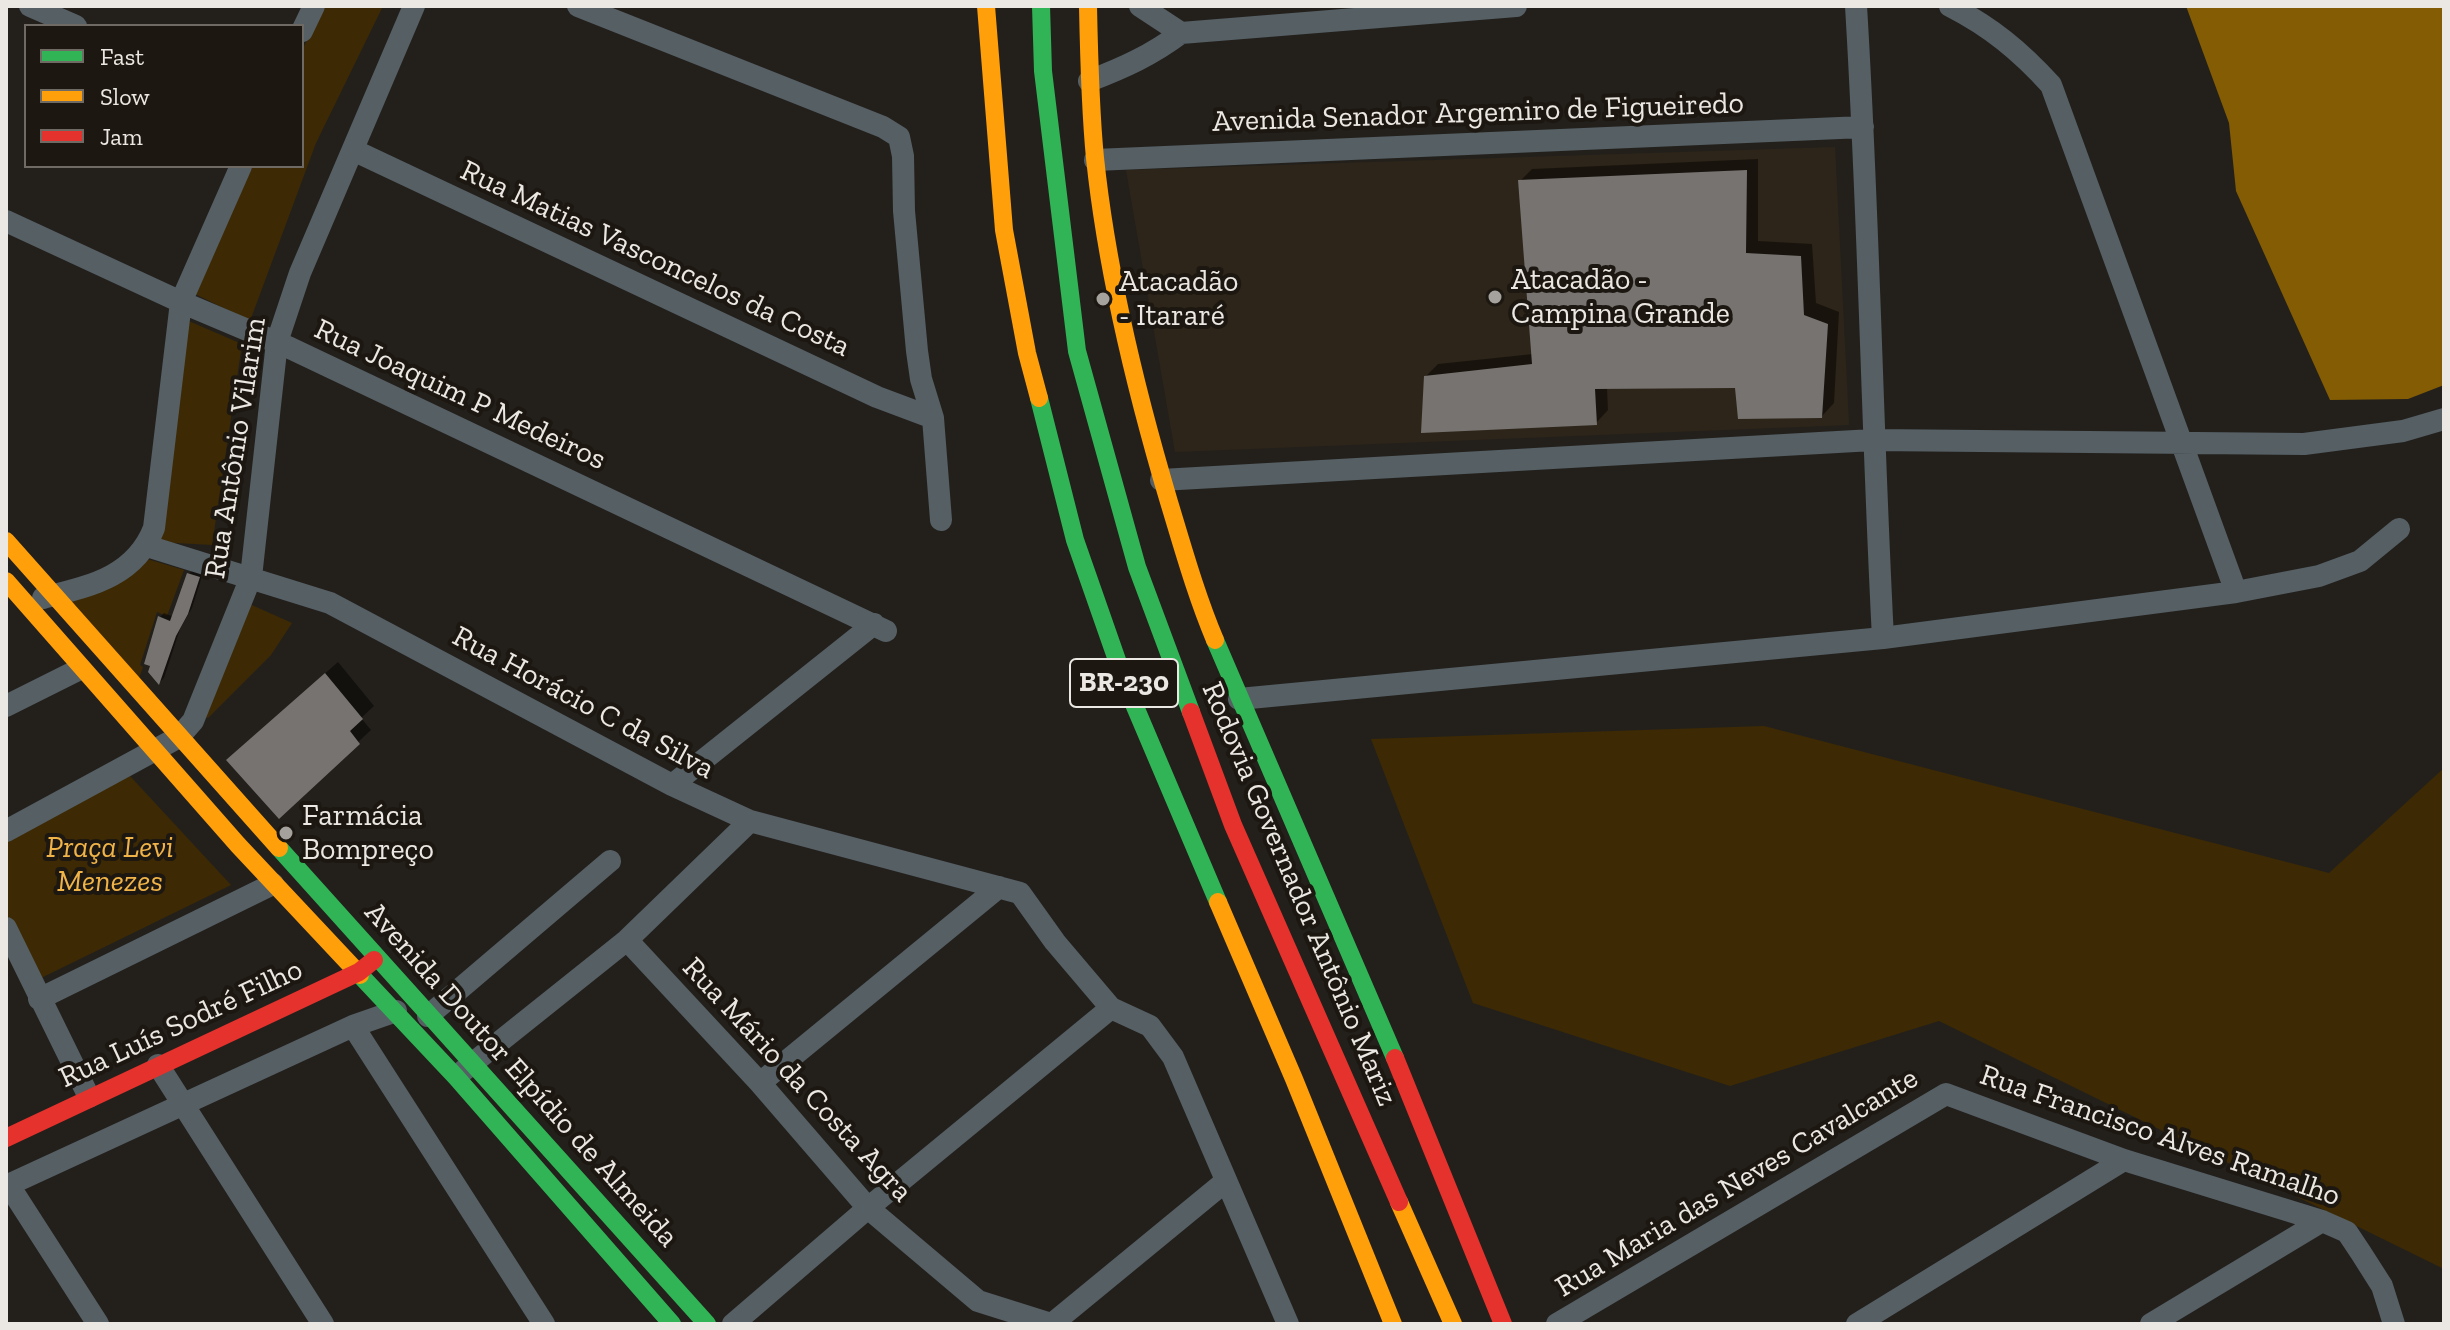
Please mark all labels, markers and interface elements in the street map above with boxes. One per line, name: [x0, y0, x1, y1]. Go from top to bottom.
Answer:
legend: [24, 24, 304, 168]
text: Fast: [100, 42, 144, 71]
text: Slow: [100, 82, 150, 111]
street label: Avenida Senador Argemiro de Figueiredo: [1212, 86, 1744, 140]
text: Jam: [100, 122, 143, 151]
street label: Rua Matias Vasconcelos da Costa: [455, 153, 855, 365]
place label: Atacadão - Campina Grande: [1511, 262, 1730, 332]
place label: Atacadão - Itararé: [1119, 264, 1238, 334]
marker: Atacadão - Campina Grande: [1486, 288, 1504, 306]
marker: Atacadão - Itararé: [1094, 290, 1112, 308]
street label: Rua Joaquim P Medeiros: [309, 312, 611, 478]
street label: Rua Antônio Vilarim: [198, 315, 274, 581]
street label: Rua Horácio C da Silva: [446, 619, 720, 787]
road number: BR-230: [1070, 659, 1178, 707]
street label: Rodovia Governador Antônio Mariz: [1193, 677, 1405, 1111]
place label: Farmácia Bompreço: [302, 798, 434, 868]
marker: Farmácia Bompreço: [277, 824, 295, 842]
park label: Praça Levi Menezes: [46, 830, 174, 900]
street label: Avenida Doutor Elpídio de Almeida: [357, 895, 685, 1255]
street label: Rua Mário da Costa Agra: [674, 950, 920, 1210]
street label: Rua Luís Sodré Filho: [53, 952, 309, 1096]
street label: Rua Francisco Alves Ramalho: [1975, 1057, 2345, 1215]
street label: Rua Maria das Neves Cavalcante: [1549, 1060, 1925, 1306]

